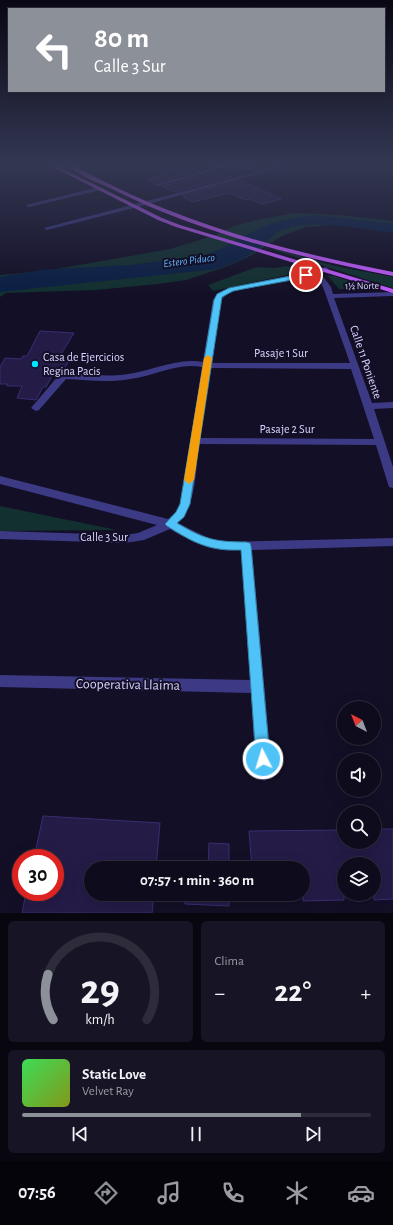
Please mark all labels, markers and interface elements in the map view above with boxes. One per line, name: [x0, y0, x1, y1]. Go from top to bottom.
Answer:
icon: left: [28, 24, 80, 76]
text: 80 m: [94, 25, 149, 53]
text: Calle 3 Sur: [94, 58, 166, 76]
water label: Estero Piduco: [163, 252, 216, 269]
pin: [289, 258, 323, 292]
icon: arrive: [295, 264, 317, 286]
street label: 1½ Norte: [345, 281, 380, 291]
street label: Calle 11 Poniente: [348, 324, 384, 400]
street label: Pasaje 1 Sur: [254, 347, 308, 360]
place label: Casa de Ejercicios Regina Pacis: [43, 351, 124, 377]
marker: Casa de Ejercicios Regina Pacis: [30, 359, 40, 369]
street label: Pasaje 2 Sur: [259, 423, 315, 436]
street label: Calle 3 Sur: [80, 531, 128, 543]
street label: Cooperativa Llaima: [76, 677, 181, 693]
north arrow: [337, 701, 381, 745]
map controls: [337, 701, 381, 901]
position arrow: [242, 738, 284, 780]
button: sound: [337, 753, 381, 797]
button: search: [337, 805, 381, 849]
speed limit sign: 30: [12, 849, 64, 901]
button: layers: [337, 857, 381, 901]
text: 07:57 · 1 min · 360 m: [140, 873, 254, 888]
text: Clima: [215, 955, 244, 968]
text: 29: [80, 969, 120, 1010]
text: 22°: [274, 977, 311, 1007]
text: −: [215, 982, 225, 1004]
text: +: [360, 982, 371, 1004]
text: km/h: [86, 1012, 115, 1026]
text: Static Love: [82, 1067, 146, 1082]
text: Velvet Ray: [82, 1085, 134, 1098]
icon: previous: [69, 1123, 91, 1145]
icon: pause: [185, 1123, 207, 1145]
icon: next: [302, 1123, 324, 1145]
icon: directions: [92, 1179, 120, 1207]
icon: music: [155, 1179, 183, 1207]
icon: phone: [219, 1179, 247, 1207]
icon: climate: [283, 1179, 311, 1207]
icon: car: [347, 1179, 375, 1207]
text: 07:56: [18, 1184, 56, 1202]

